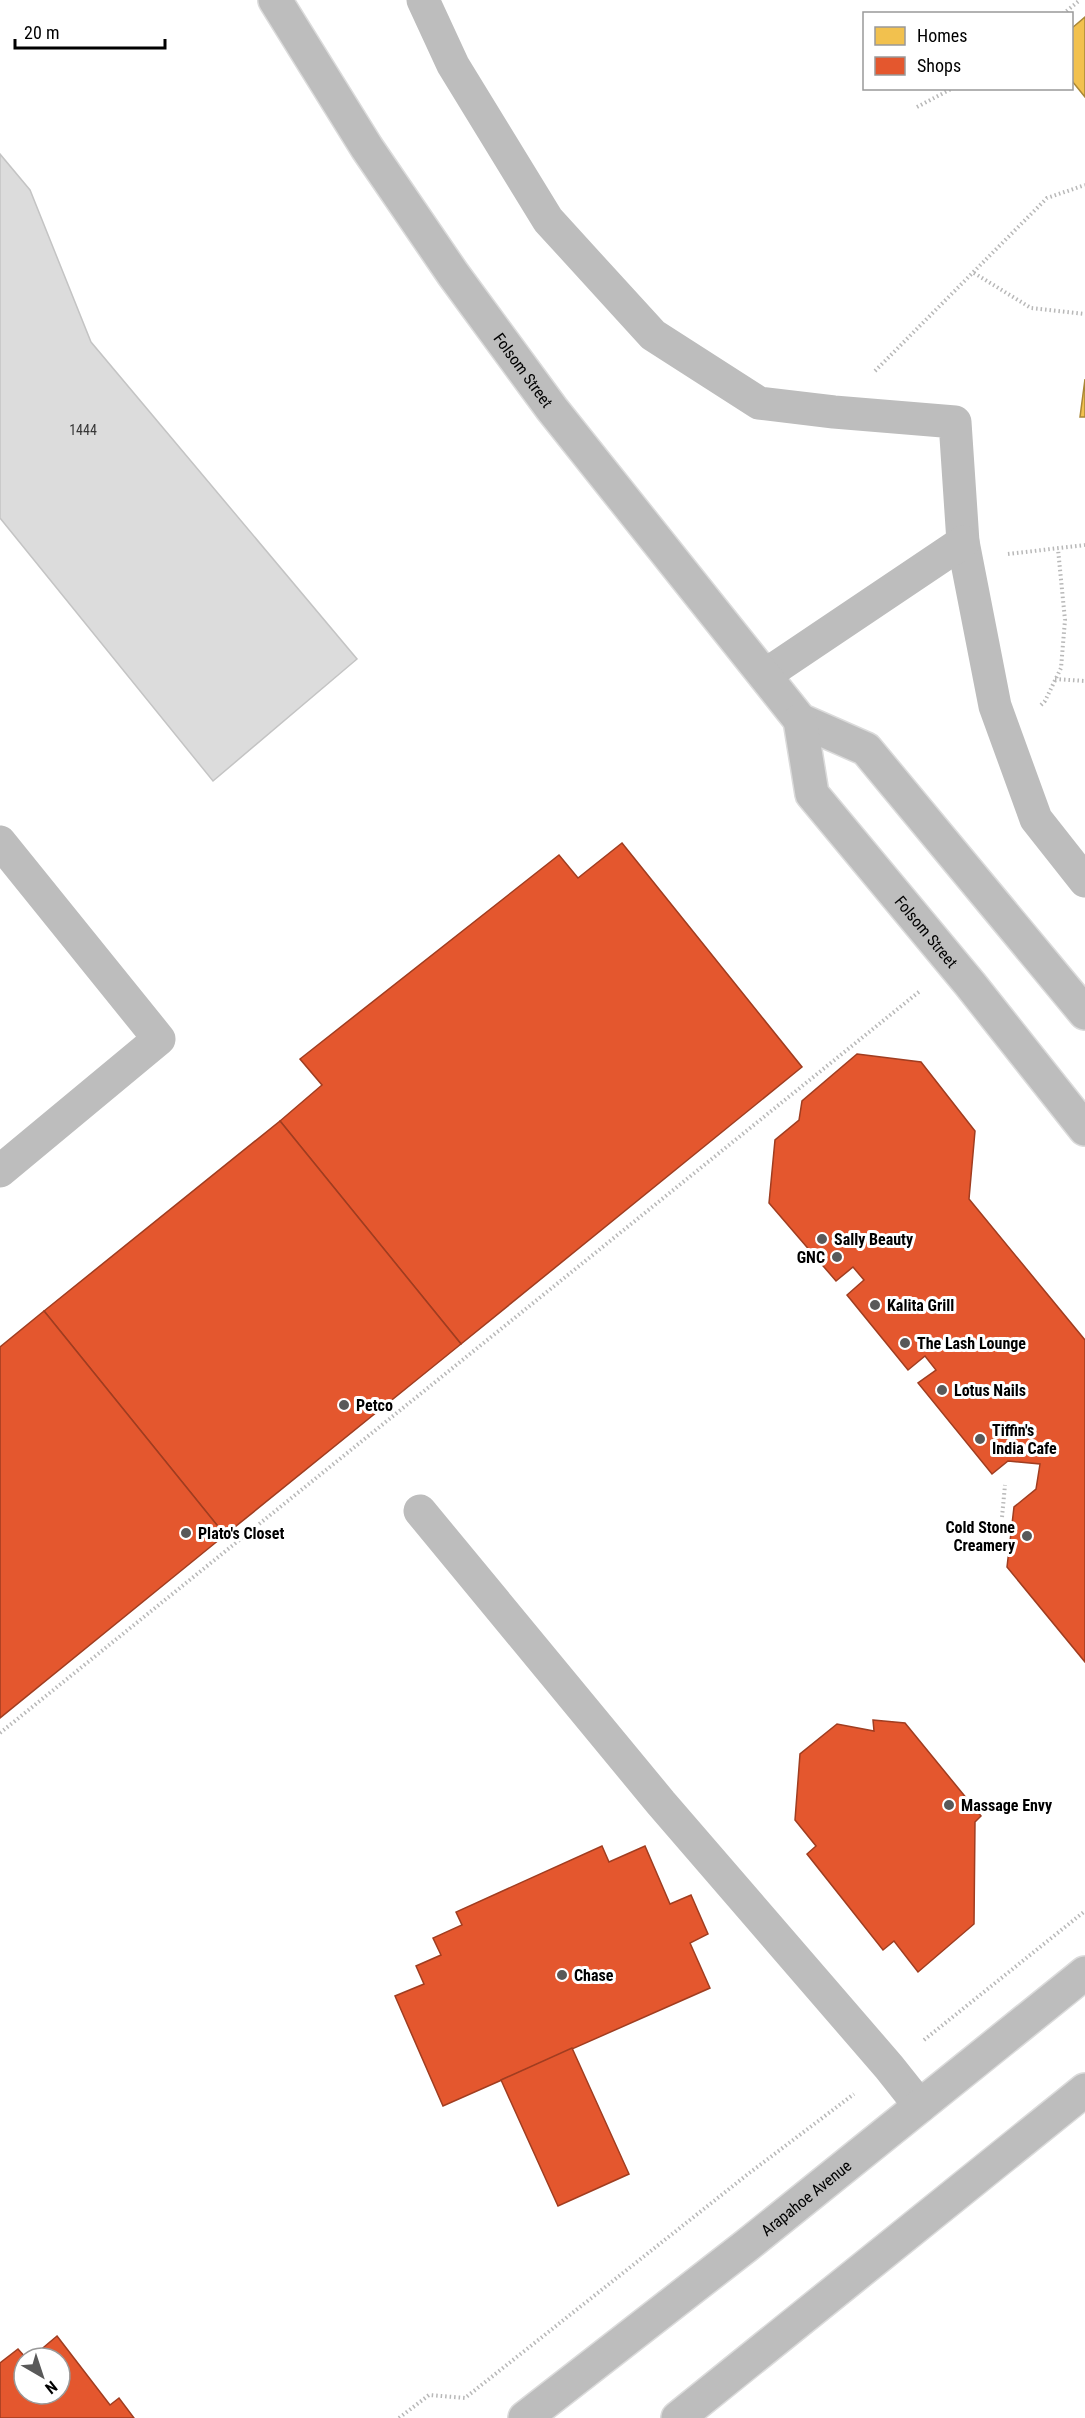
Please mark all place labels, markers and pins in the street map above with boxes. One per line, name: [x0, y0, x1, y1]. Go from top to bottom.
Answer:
place label: Sally Beauty: [834, 1230, 913, 1249]
marker: Sally Beauty: [815, 1232, 829, 1246]
place label: GNC: [797, 1248, 825, 1267]
marker: GNC: [830, 1250, 844, 1264]
place label: Kalita Grill: [887, 1296, 954, 1315]
marker: Kalita Grill: [868, 1298, 882, 1312]
place label: The Lash Lounge: [917, 1334, 1026, 1353]
marker: The Lash Lounge: [898, 1336, 912, 1350]
place label: Lotus Nails: [954, 1381, 1026, 1400]
marker: Lotus Nails: [935, 1383, 949, 1397]
place label: Petco: [356, 1396, 393, 1415]
marker: Petco: [337, 1398, 351, 1412]
place label: Tiffin's India Cafe: [992, 1421, 1057, 1458]
marker: Tiffin's India Cafe: [973, 1432, 987, 1446]
place label: Cold Stone Creamery: [945, 1518, 1015, 1555]
place label: Plato's Closet: [198, 1524, 284, 1543]
marker: Plato's Closet: [179, 1526, 193, 1540]
marker: Cold Stone Creamery: [1020, 1529, 1034, 1543]
place label: Massage Envy: [961, 1796, 1052, 1815]
marker: Massage Envy: [942, 1798, 956, 1812]
place label: Chase: [574, 1966, 614, 1985]
marker: Chase: [555, 1968, 569, 1982]

